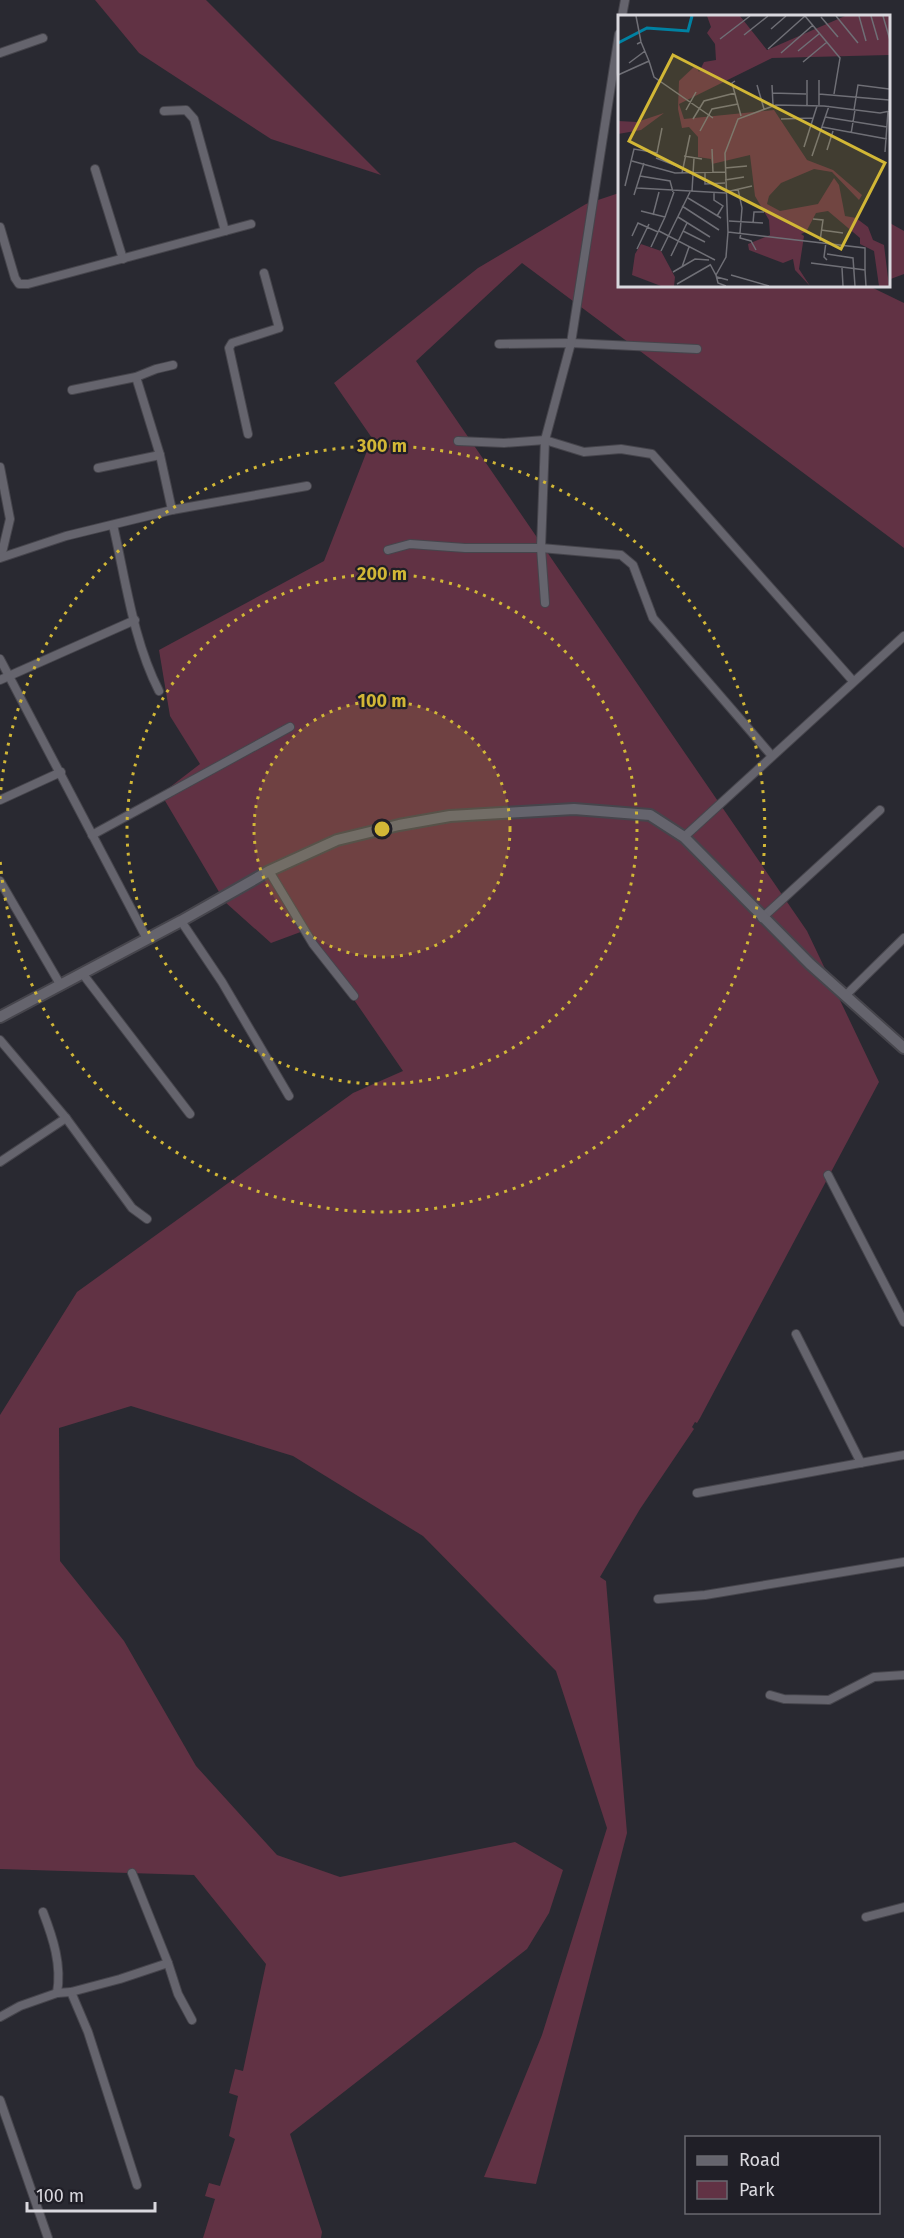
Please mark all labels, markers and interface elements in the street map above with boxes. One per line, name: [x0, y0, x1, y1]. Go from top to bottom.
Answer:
inset map: [618, 15, 889, 286]
text: 300 m: [356, 435, 407, 457]
text: 200 m: [357, 563, 407, 585]
text: 100 m: [358, 690, 406, 712]
centre of rings: [372, 819, 392, 839]
legend: [685, 2136, 880, 2214]
text: Road: [739, 2149, 781, 2171]
scale bar: [27, 2175, 154, 2213]
text: Park: [739, 2179, 775, 2201]
text: 100 m: [36, 2185, 84, 2207]

